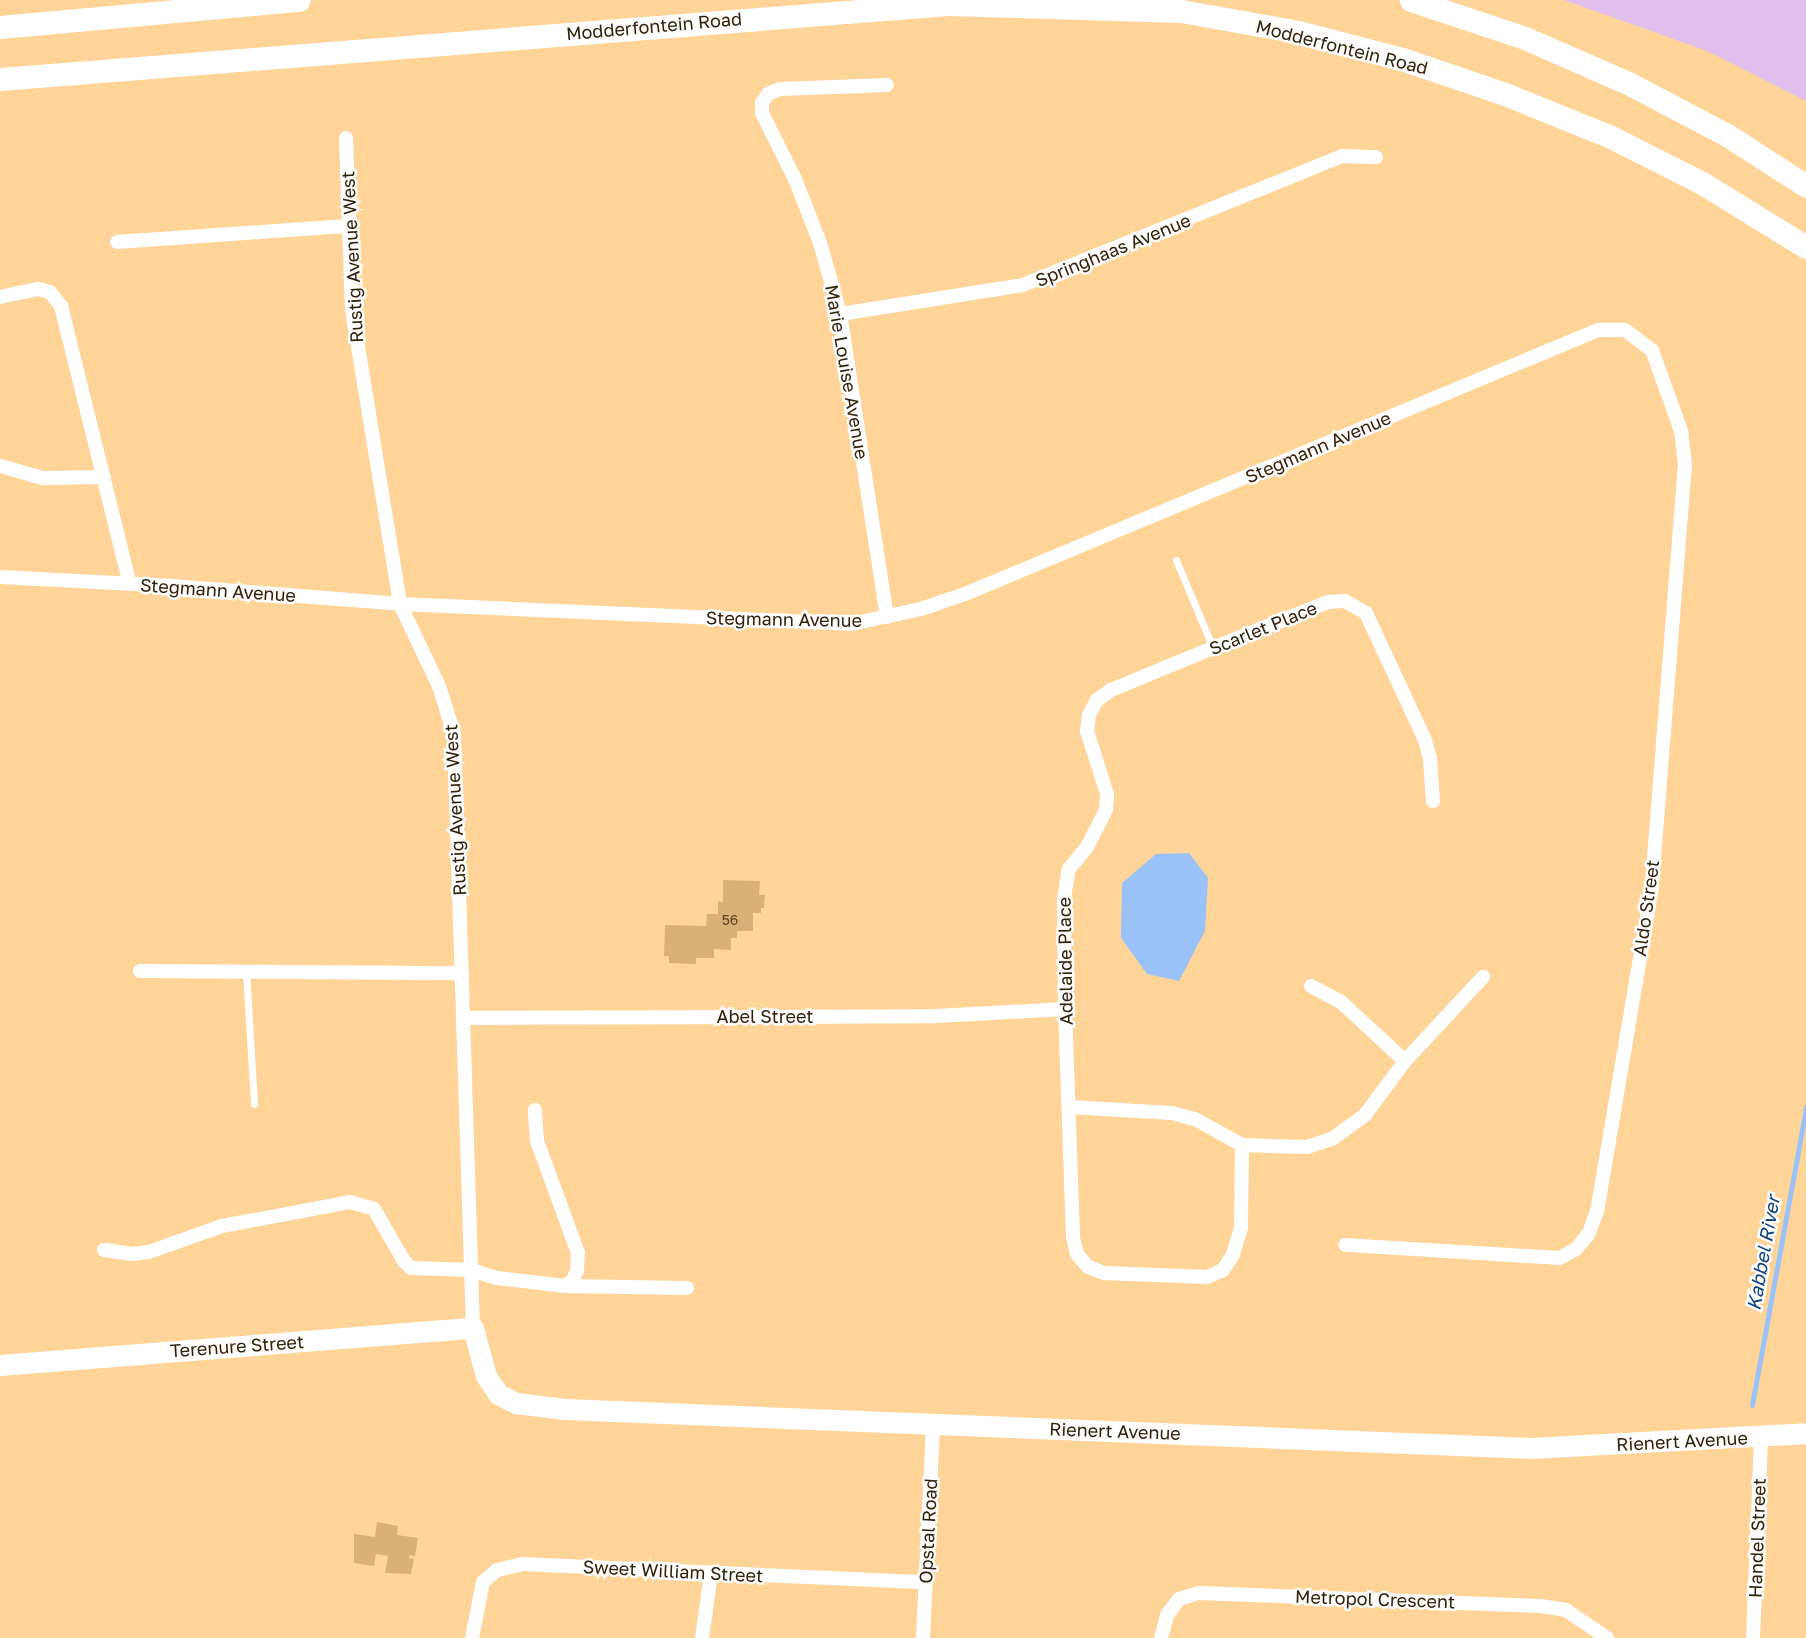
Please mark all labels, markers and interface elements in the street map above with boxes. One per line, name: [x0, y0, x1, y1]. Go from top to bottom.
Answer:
street label: Modderfontein Road: [565, 8, 743, 44]
street label: Modderfontein Road: [1254, 15, 1430, 79]
street label: Rustig Avenue West: [337, 171, 367, 343]
street label: Springhaas Avenue: [1032, 209, 1194, 291]
street label: Marie Louise Avenue: [821, 283, 873, 461]
street label: Stegmann Avenue: [1242, 407, 1394, 487]
street label: Stegmann Avenue: [139, 574, 297, 606]
street label: Scarlet Place: [1206, 597, 1320, 659]
street label: Stegmann Avenue: [706, 607, 862, 631]
street label: Rustig Avenue West: [440, 724, 470, 896]
street label: Aldo Street: [1629, 859, 1663, 957]
street label: Adelaide Place: [1053, 897, 1077, 1025]
house number: 56: [722, 912, 738, 928]
street label: Abel Street: [716, 1005, 814, 1027]
water label: Kabbel River: [1742, 1194, 1784, 1312]
street label: Terenure Street: [169, 1331, 305, 1361]
street label: Rienert Avenue: [1049, 1418, 1181, 1444]
street label: Rienert Avenue: [1616, 1427, 1748, 1455]
street label: Opstal Road: [914, 1478, 942, 1584]
street label: Handel Street: [1744, 1478, 1770, 1598]
street label: Sweet William Street: [582, 1555, 764, 1587]
street label: Metropol Crescent: [1295, 1585, 1455, 1613]

